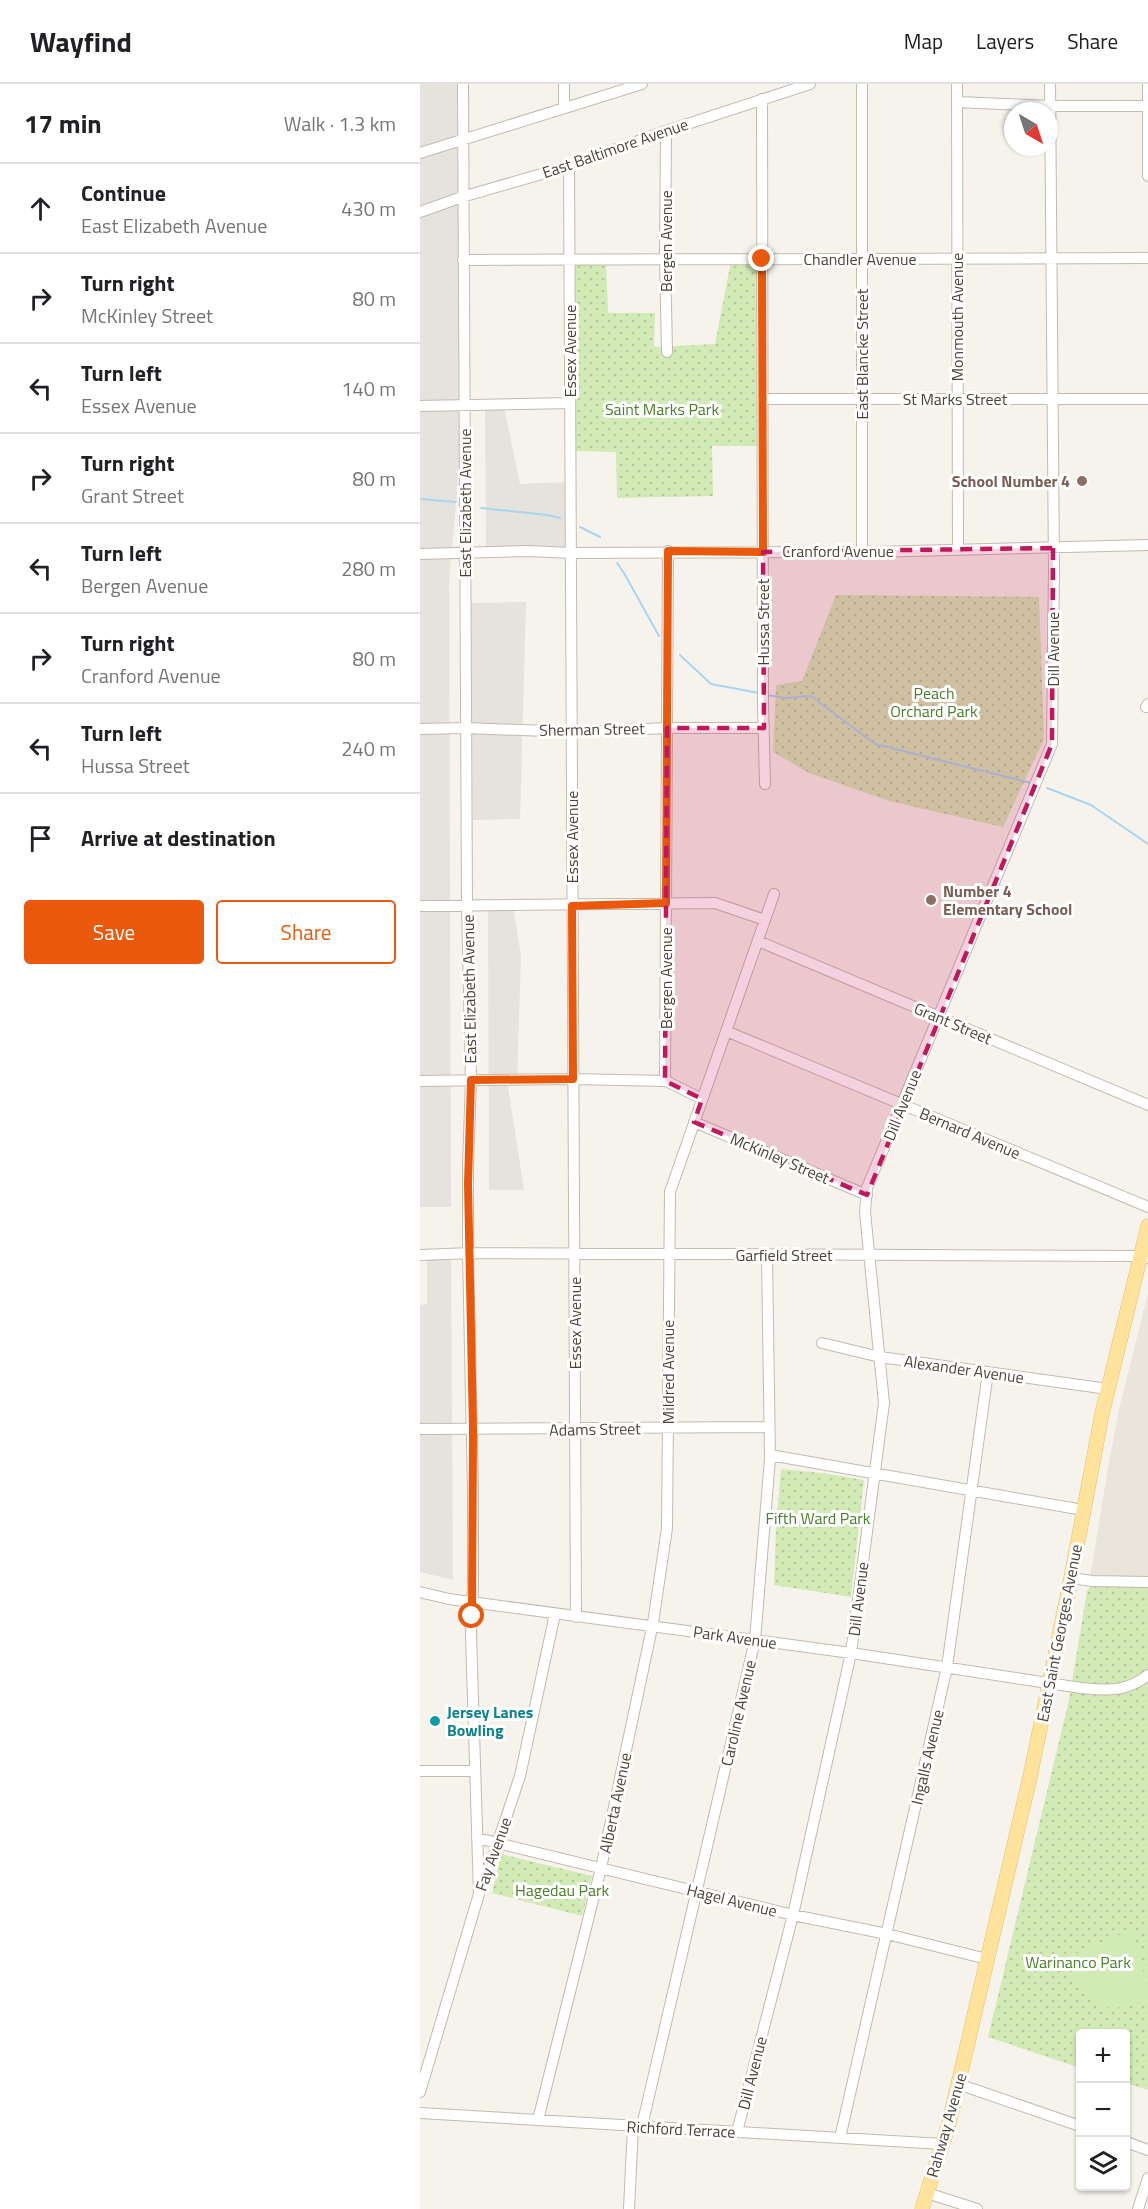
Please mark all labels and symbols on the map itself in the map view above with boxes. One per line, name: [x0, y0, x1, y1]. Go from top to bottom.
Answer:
north arrow: [1004, 102, 1058, 156]
street label: East Baltimore Avenue: [539, 112, 691, 184]
street label: Bergen Avenue: [654, 190, 678, 292]
route end: [748, 245, 774, 271]
street label: Chandler Avenue: [803, 247, 917, 271]
street label: Monmouth Avenue: [945, 253, 969, 381]
street label: East Blancke Street: [850, 288, 874, 419]
street label: Essex Avenue: [558, 305, 582, 397]
street label: St Marks Street: [903, 387, 1008, 411]
park label: Saint Marks Park: [605, 397, 719, 421]
street label: East Elizabeth Avenue: [453, 428, 477, 578]
place label: School Number 4: [952, 469, 1070, 493]
marker: School Number 4: [1075, 474, 1089, 488]
street label: Cranford Avenue: [782, 539, 894, 563]
street label: Hussa Street: [751, 578, 775, 665]
street label: Dill Avenue: [1041, 612, 1065, 686]
park label: Peach Orchard Park: [890, 681, 978, 723]
street label: Sherman Street: [539, 716, 645, 742]
street label: Essex Avenue: [560, 791, 584, 883]
place label: Number 4 Elementary School: [943, 879, 1072, 921]
marker: Number 4 Elementary School: [924, 893, 938, 907]
street label: East Elizabeth Avenue: [456, 914, 482, 1064]
street label: Bergen Avenue: [654, 927, 678, 1029]
street label: Grant Street: [910, 996, 996, 1050]
street label: Dill Avenue: [877, 1066, 927, 1144]
street label: Bernard Avenue: [916, 1101, 1024, 1165]
street label: McKinley Street: [727, 1126, 834, 1190]
street label: Garfield Street: [735, 1243, 833, 1267]
street label: Essex Avenue: [563, 1277, 587, 1369]
street label: Mildred Avenue: [656, 1320, 680, 1424]
street label: Alexander Avenue: [903, 1349, 1025, 1389]
street label: Adams Street: [549, 1416, 641, 1442]
park label: Fifth Ward Park: [766, 1506, 871, 1530]
street label: East Saint Georges Avenue: [1030, 1542, 1088, 1724]
street label: Dill Avenue: [842, 1560, 874, 1638]
route start: [458, 1602, 484, 1628]
street label: Park Avenue: [692, 1619, 778, 1655]
street label: Caroline Avenue: [714, 1658, 762, 1768]
place label: Jersey Lanes Bowling: [447, 1700, 533, 1742]
street label: Ingalls Avenue: [904, 1707, 950, 1807]
marker: Jersey Lanes Bowling: [428, 1714, 442, 1728]
street label: Alberta Avenue: [593, 1750, 637, 1856]
street label: Fay Avenue: [469, 1814, 517, 1894]
street label: Hagel Avenue: [684, 1877, 780, 1923]
park label: Hagedau Park: [515, 1878, 609, 1902]
park label: Warinanco Park: [1025, 1950, 1131, 1974]
street label: Dill Avenue: [731, 2034, 773, 2112]
street label: Rahway Avenue: [920, 2070, 972, 2180]
street label: Richford Terrace: [626, 2114, 736, 2144]

